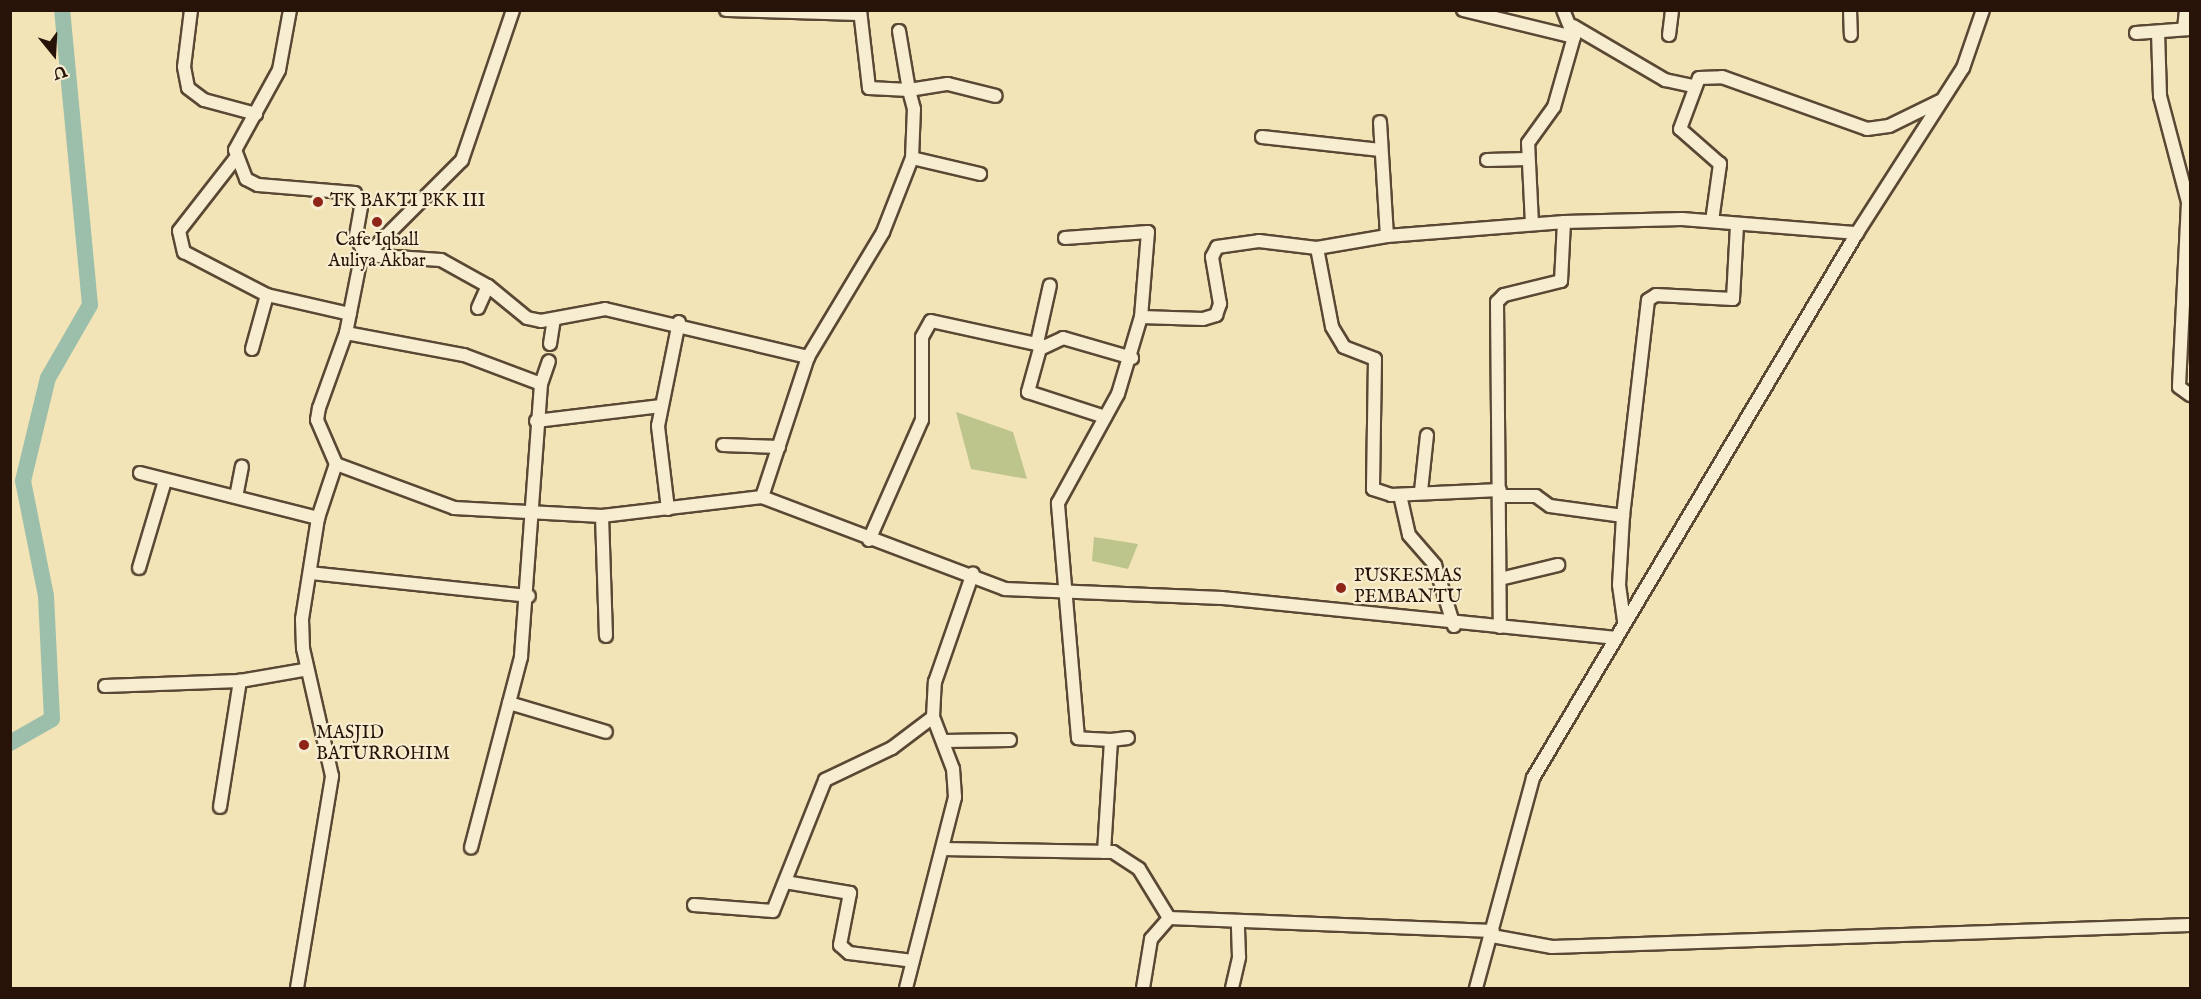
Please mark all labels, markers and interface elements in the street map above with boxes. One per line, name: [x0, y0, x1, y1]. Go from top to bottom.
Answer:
north arrow: [24, 24, 84, 84]
text: U: [50, 60, 69, 83]
place label: TK BAKTI PKK III: [330, 191, 485, 213]
marker: TK BAKTI PKK III: [311, 195, 325, 209]
marker: Cafe Iqball Auliya Akbar: [370, 215, 384, 229]
place label: Cafe Iqball Auliya Akbar: [328, 231, 426, 274]
place label: PUSKESMAS PEMBANTU: [1354, 567, 1462, 610]
marker: PUSKESMAS PEMBANTU: [1332, 579, 1350, 597]
place label: MASJID BATURROHIM: [316, 724, 450, 766]
marker: MASJID BATURROHIM: [297, 738, 311, 752]

